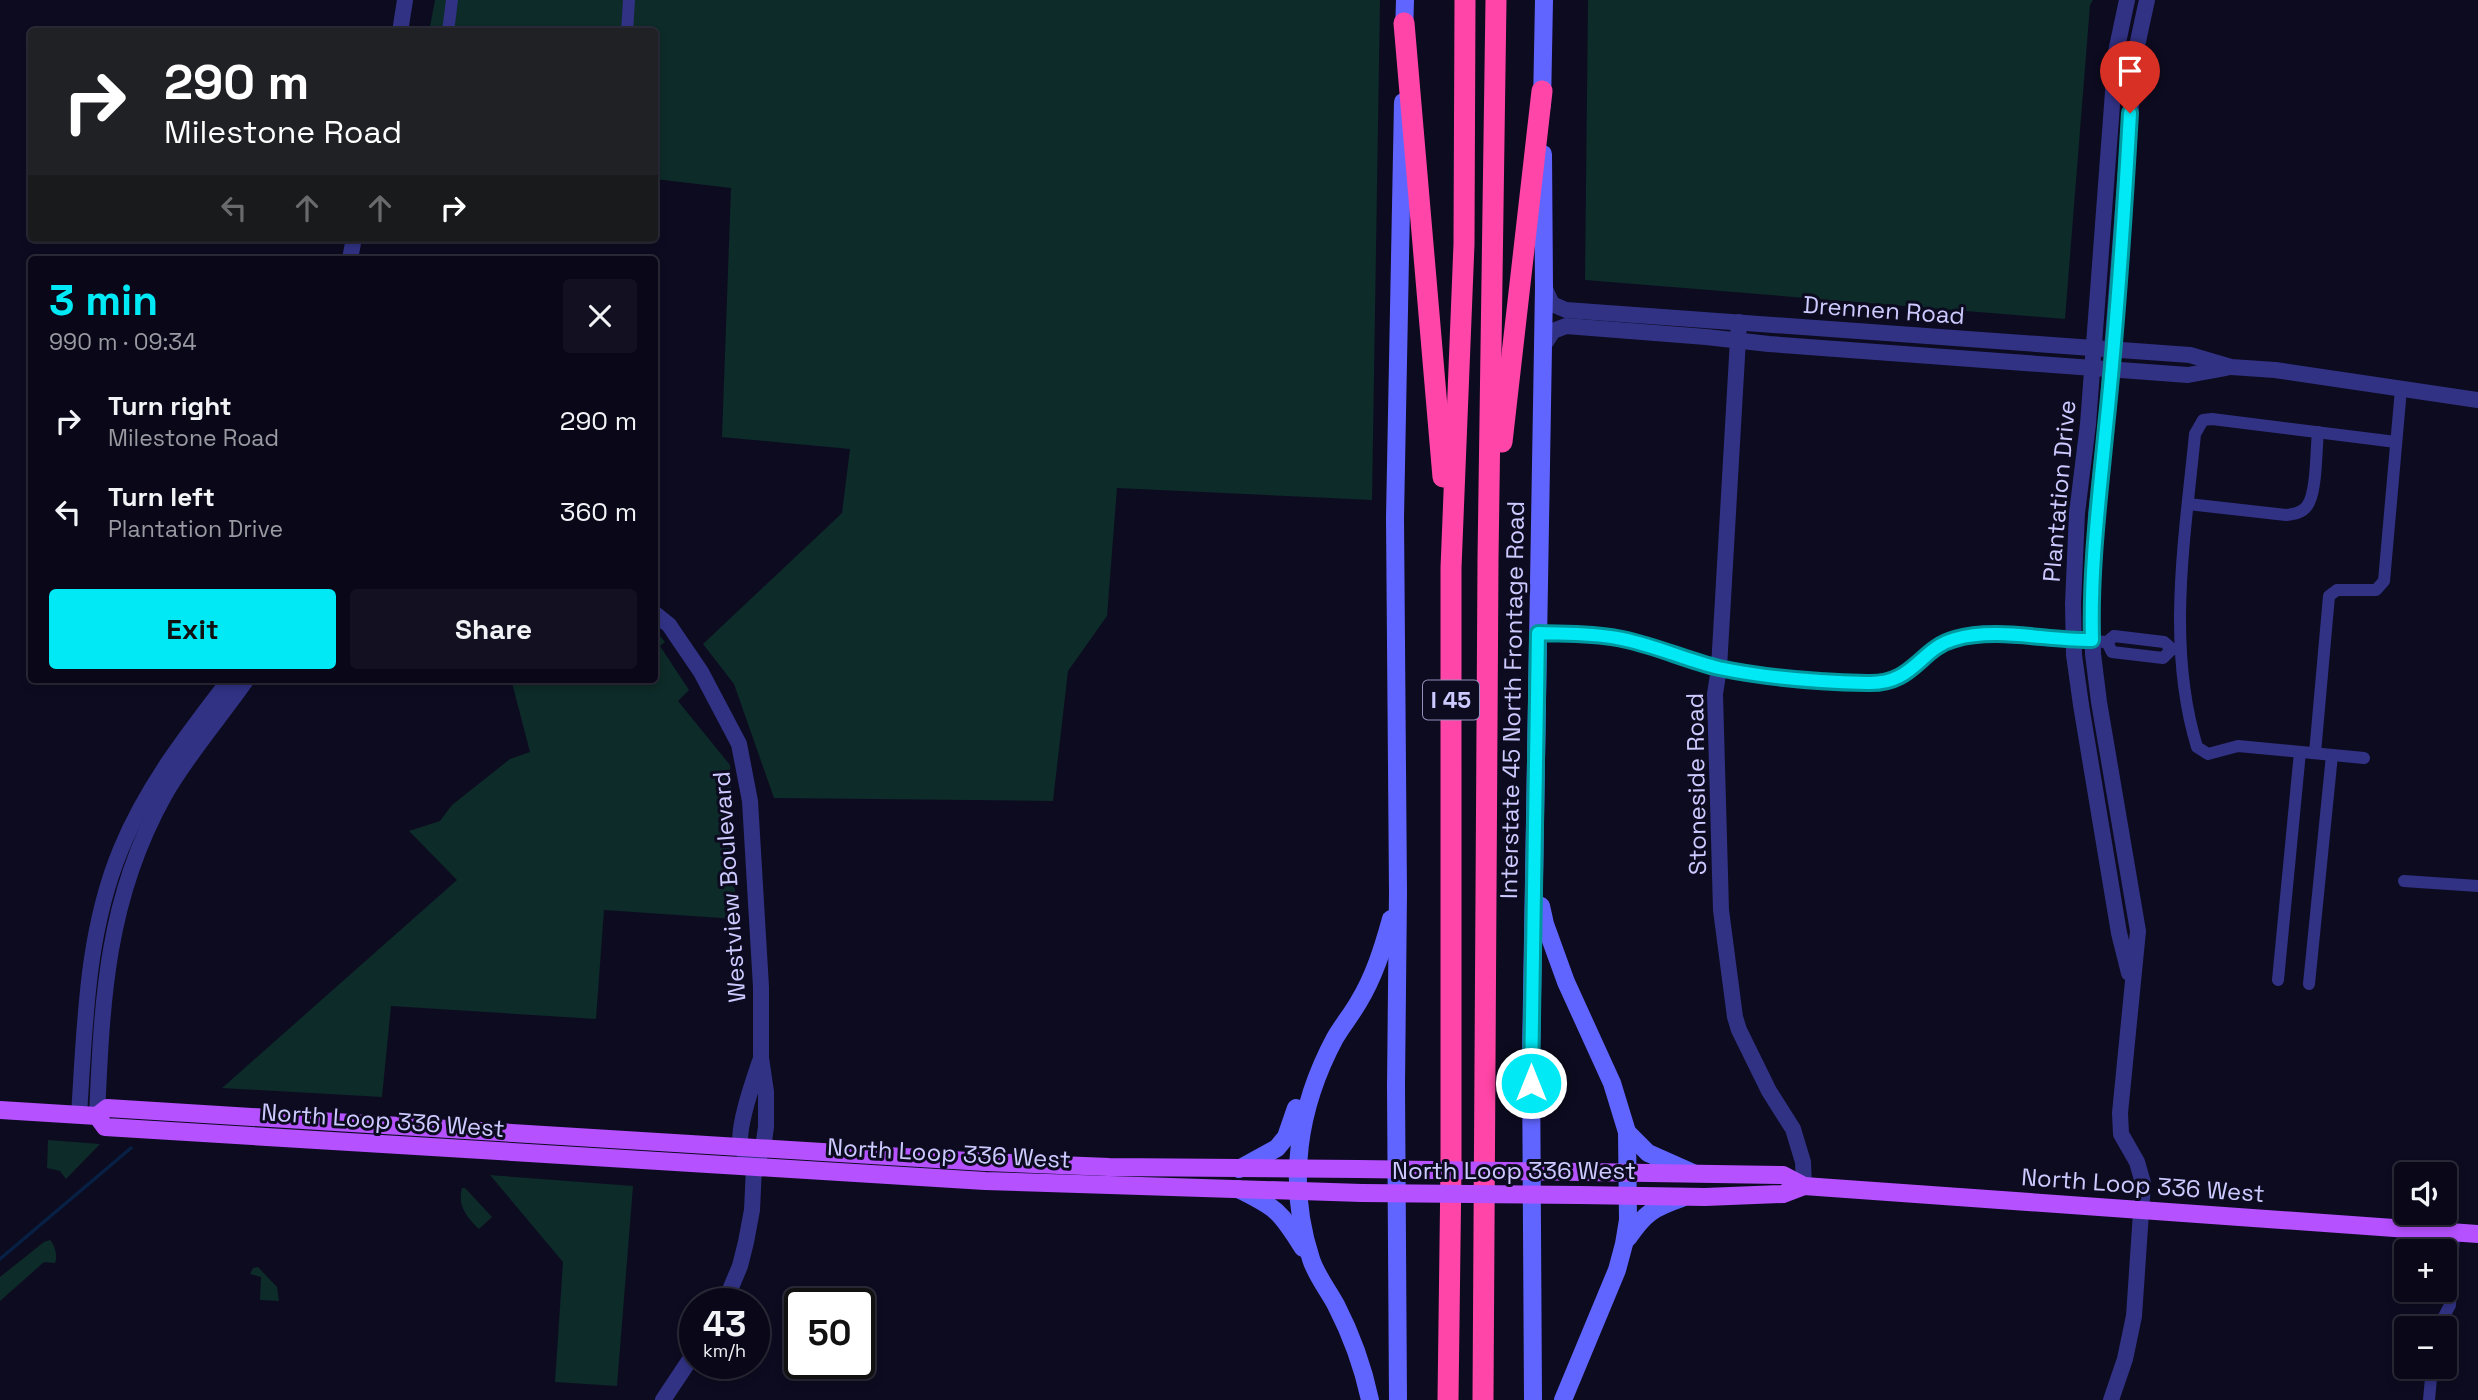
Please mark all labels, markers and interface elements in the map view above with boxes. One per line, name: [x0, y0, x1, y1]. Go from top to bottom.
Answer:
pin: [2100, 41, 2160, 113]
text: 290 m: [164, 51, 309, 113]
icon: arrive: [2111, 52, 2149, 90]
icon: right: [49, 56, 140, 147]
text: Milestone Road: [164, 112, 402, 152]
icon: left: [215, 189, 253, 227]
icon: ahead: [288, 189, 326, 227]
icon: ahead: [361, 189, 399, 227]
icon: right: [434, 189, 472, 227]
text: 3 min: [49, 274, 158, 327]
button: close: [563, 279, 637, 353]
street label: Drennen Road: [1802, 289, 1966, 331]
text: 990 m · 09:34: [49, 327, 197, 357]
text: Turn right: [108, 389, 232, 423]
street label: Plantation Drive: [2036, 399, 2082, 583]
icon: right: [49, 402, 87, 440]
text: 290 m: [560, 404, 637, 438]
text: Milestone Road: [108, 423, 279, 453]
text: Turn left: [108, 480, 215, 514]
icon: left: [49, 493, 87, 531]
text: 360 m: [560, 495, 637, 529]
street label: Interstate 45 North Frontage Road: [1493, 501, 1531, 899]
text: Plantation Drive: [108, 514, 283, 544]
button: Exit: [49, 589, 336, 669]
button: Share: [350, 589, 637, 669]
road number: I 45: [1423, 680, 1479, 720]
street label: Stoneside Road: [1679, 693, 1713, 875]
street label: Westview Boulevard: [705, 770, 753, 1004]
position arrow: [1494, 1046, 1568, 1120]
street label: North Loop 336 West: [260, 1096, 506, 1144]
street label: North Loop 336 West: [826, 1131, 1072, 1175]
street label: North Loop 336 West: [1392, 1155, 1636, 1186]
street label: North Loop 336 West: [2020, 1161, 2266, 1209]
map controls: [2394, 1162, 2457, 1379]
button: sound: [2394, 1162, 2457, 1225]
button: +: [2394, 1239, 2457, 1302]
speed limit sign: 50: [784, 1288, 875, 1379]
text: 43: [703, 1302, 746, 1346]
button: −: [2394, 1316, 2457, 1379]
text: km/h: [703, 1339, 746, 1362]

